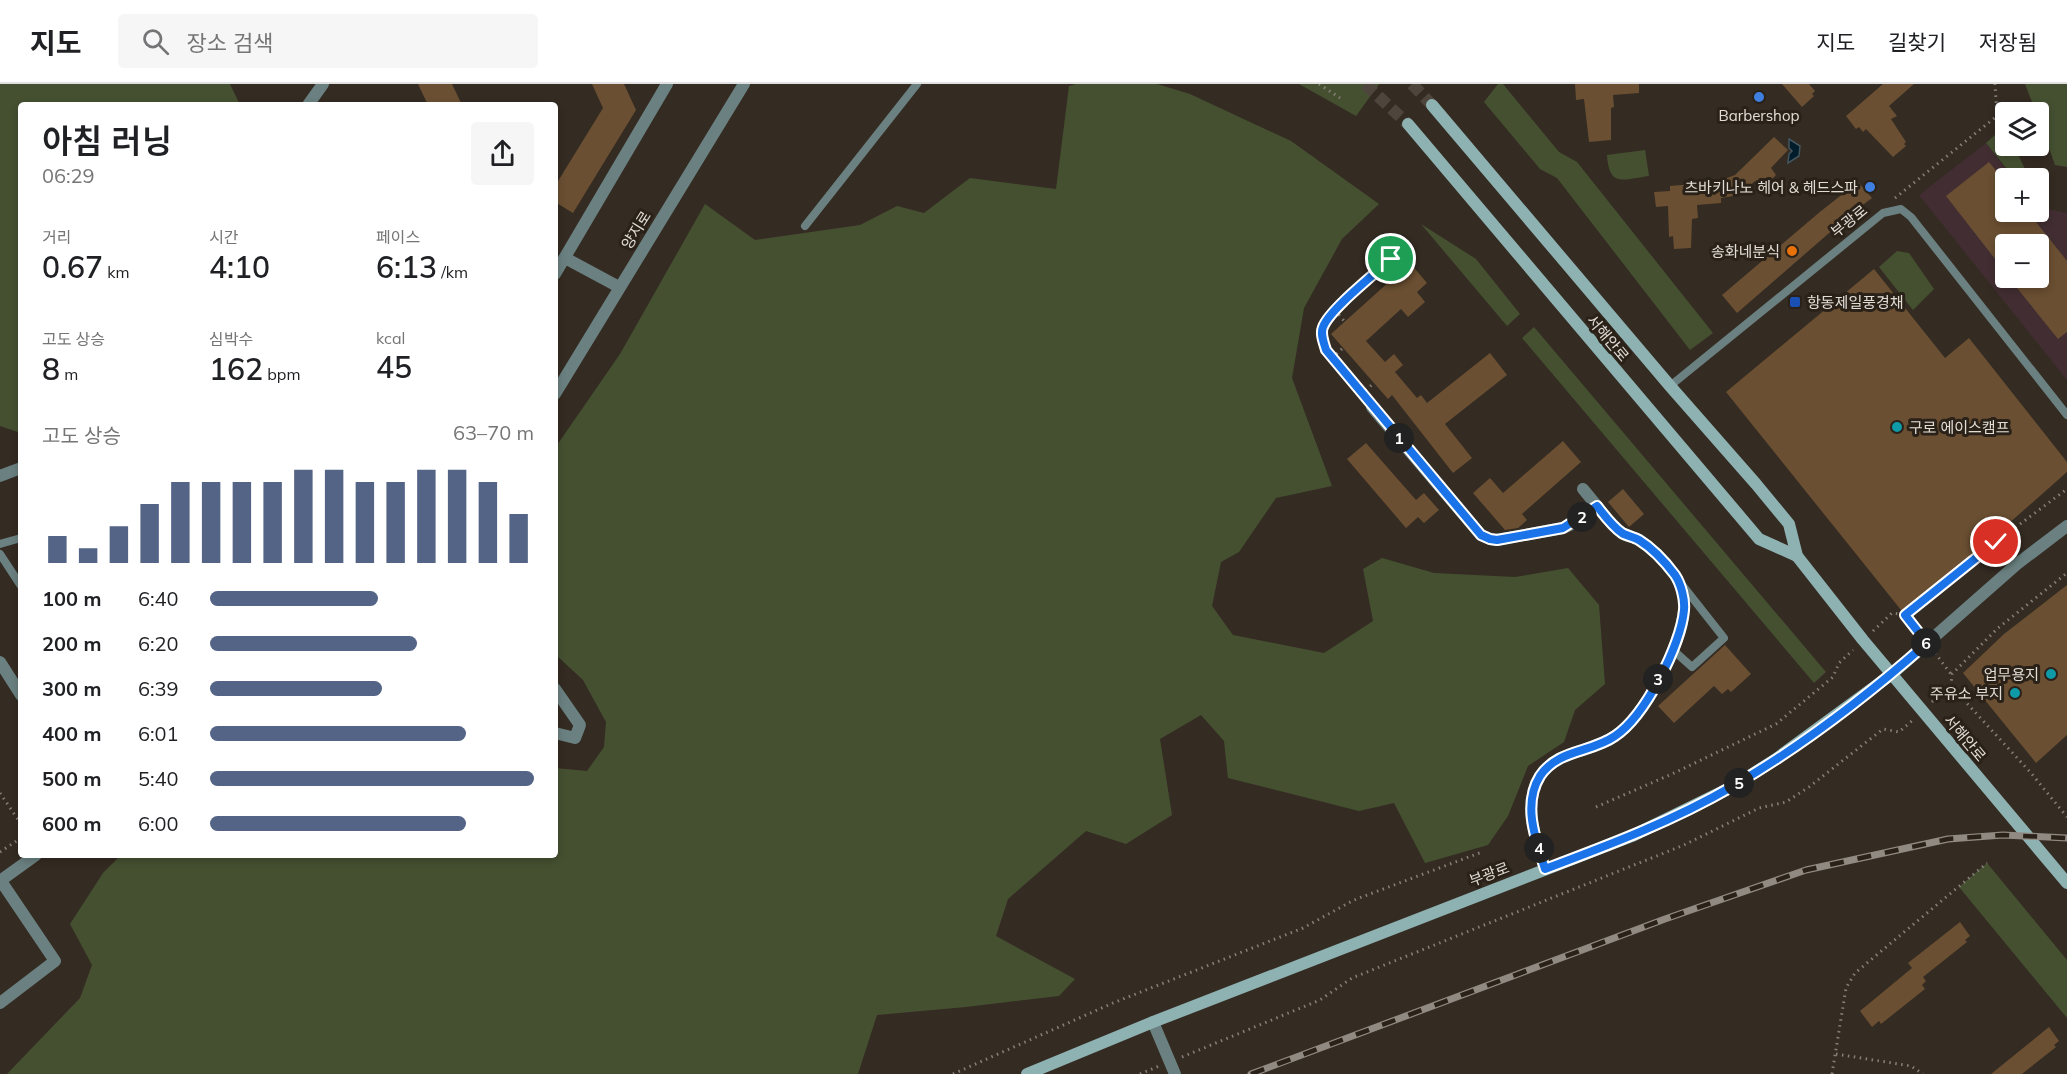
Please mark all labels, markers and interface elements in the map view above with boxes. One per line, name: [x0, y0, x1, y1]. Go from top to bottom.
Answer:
search box: [118, 14, 538, 68]
text: 지도: [30, 25, 82, 60]
icon: search: [139, 25, 172, 58]
text: 장소 검색: [187, 29, 273, 57]
text: 지도: [1816, 29, 1855, 55]
text: 길찾기: [1888, 29, 1946, 55]
text: 저장됨: [1979, 29, 2037, 55]
marker: Barbershop: [1752, 90, 1766, 104]
map controls: [1995, 102, 2049, 288]
button: layers: [1995, 102, 2049, 156]
place label: Barbershop: [1719, 106, 1799, 125]
text: 아침 러닝: [42, 120, 172, 161]
button: share: [471, 122, 534, 185]
text: 06:29: [42, 163, 95, 188]
button: +: [1995, 168, 2049, 222]
place label: 츠바키나노 헤어 & 헤드스파: [1684, 178, 1858, 197]
marker: 츠바키나노 헤어 & 헤드스파: [1863, 180, 1877, 194]
street label: 부광로: [1827, 201, 1871, 241]
street label: 양지로: [617, 207, 655, 253]
text: 거리: [42, 227, 71, 247]
text: 시간: [209, 227, 238, 247]
text: 페이스: [376, 227, 420, 247]
pin: [1365, 233, 1416, 284]
button: −: [1995, 234, 2049, 288]
icon: arrive: [1374, 242, 1407, 275]
place label: 송화네분식: [1711, 242, 1780, 261]
marker: 송화네분식: [1785, 244, 1799, 258]
text: 0.67: [42, 248, 103, 286]
text: 4:10: [209, 248, 270, 286]
text: 6:13: [376, 248, 437, 286]
text: km: [103, 262, 130, 282]
text: /km: [437, 262, 468, 282]
place label: 항동제일풍경채: [1807, 293, 1904, 312]
marker: 항동제일풍경채: [1788, 295, 1802, 309]
street label: 서해안로: [1583, 311, 1633, 365]
text: kcal: [376, 328, 405, 348]
text: 고도 상승: [42, 329, 105, 349]
text: 심박수: [209, 329, 253, 349]
text: 45: [376, 348, 412, 386]
text: 8: [42, 350, 60, 388]
text: 162: [209, 350, 263, 388]
text: m: [60, 364, 78, 384]
text: bpm: [263, 364, 300, 384]
place label: 구로 에이스캠프: [1909, 418, 2010, 437]
text: 63–70 m: [453, 420, 534, 445]
marker: 구로 에이스캠프: [1890, 420, 1904, 434]
text: 고도 상승: [42, 423, 121, 448]
pin: 1: [1384, 423, 1414, 453]
text: 1: [1394, 428, 1404, 448]
pin: 2: [1567, 502, 1597, 532]
text: 2: [1577, 507, 1587, 527]
pin: [1970, 516, 2021, 567]
icon: check: [1979, 525, 2012, 558]
text: 100 m: [42, 586, 101, 611]
text: 6:40: [138, 586, 179, 611]
pin: 6: [1911, 628, 1941, 658]
text: 200 m: [42, 631, 101, 656]
text: 6:20: [138, 631, 179, 656]
text: 6: [1921, 633, 1931, 653]
pin: 3: [1643, 664, 1673, 694]
place label: 업무용지: [1984, 665, 2039, 684]
marker: 업무용지: [2044, 667, 2058, 681]
text: 3: [1653, 669, 1663, 689]
text: 300 m: [42, 676, 101, 701]
text: 6:39: [138, 676, 179, 701]
place label: 주유소 부지: [1930, 684, 2003, 703]
marker: 주유소 부지: [2008, 686, 2022, 700]
street label: 서해안로: [1940, 711, 1990, 765]
text: 400 m: [42, 721, 101, 746]
text: 6:01: [138, 721, 179, 746]
text: 500 m: [42, 766, 101, 791]
text: 5:40: [138, 766, 179, 791]
pin: 5: [1724, 768, 1754, 798]
text: 5: [1734, 773, 1744, 793]
text: 600 m: [42, 811, 101, 836]
text: 6:00: [138, 811, 179, 836]
pin: 4: [1524, 833, 1554, 863]
text: 4: [1534, 838, 1544, 858]
street label: 부광로: [1466, 858, 1512, 890]

